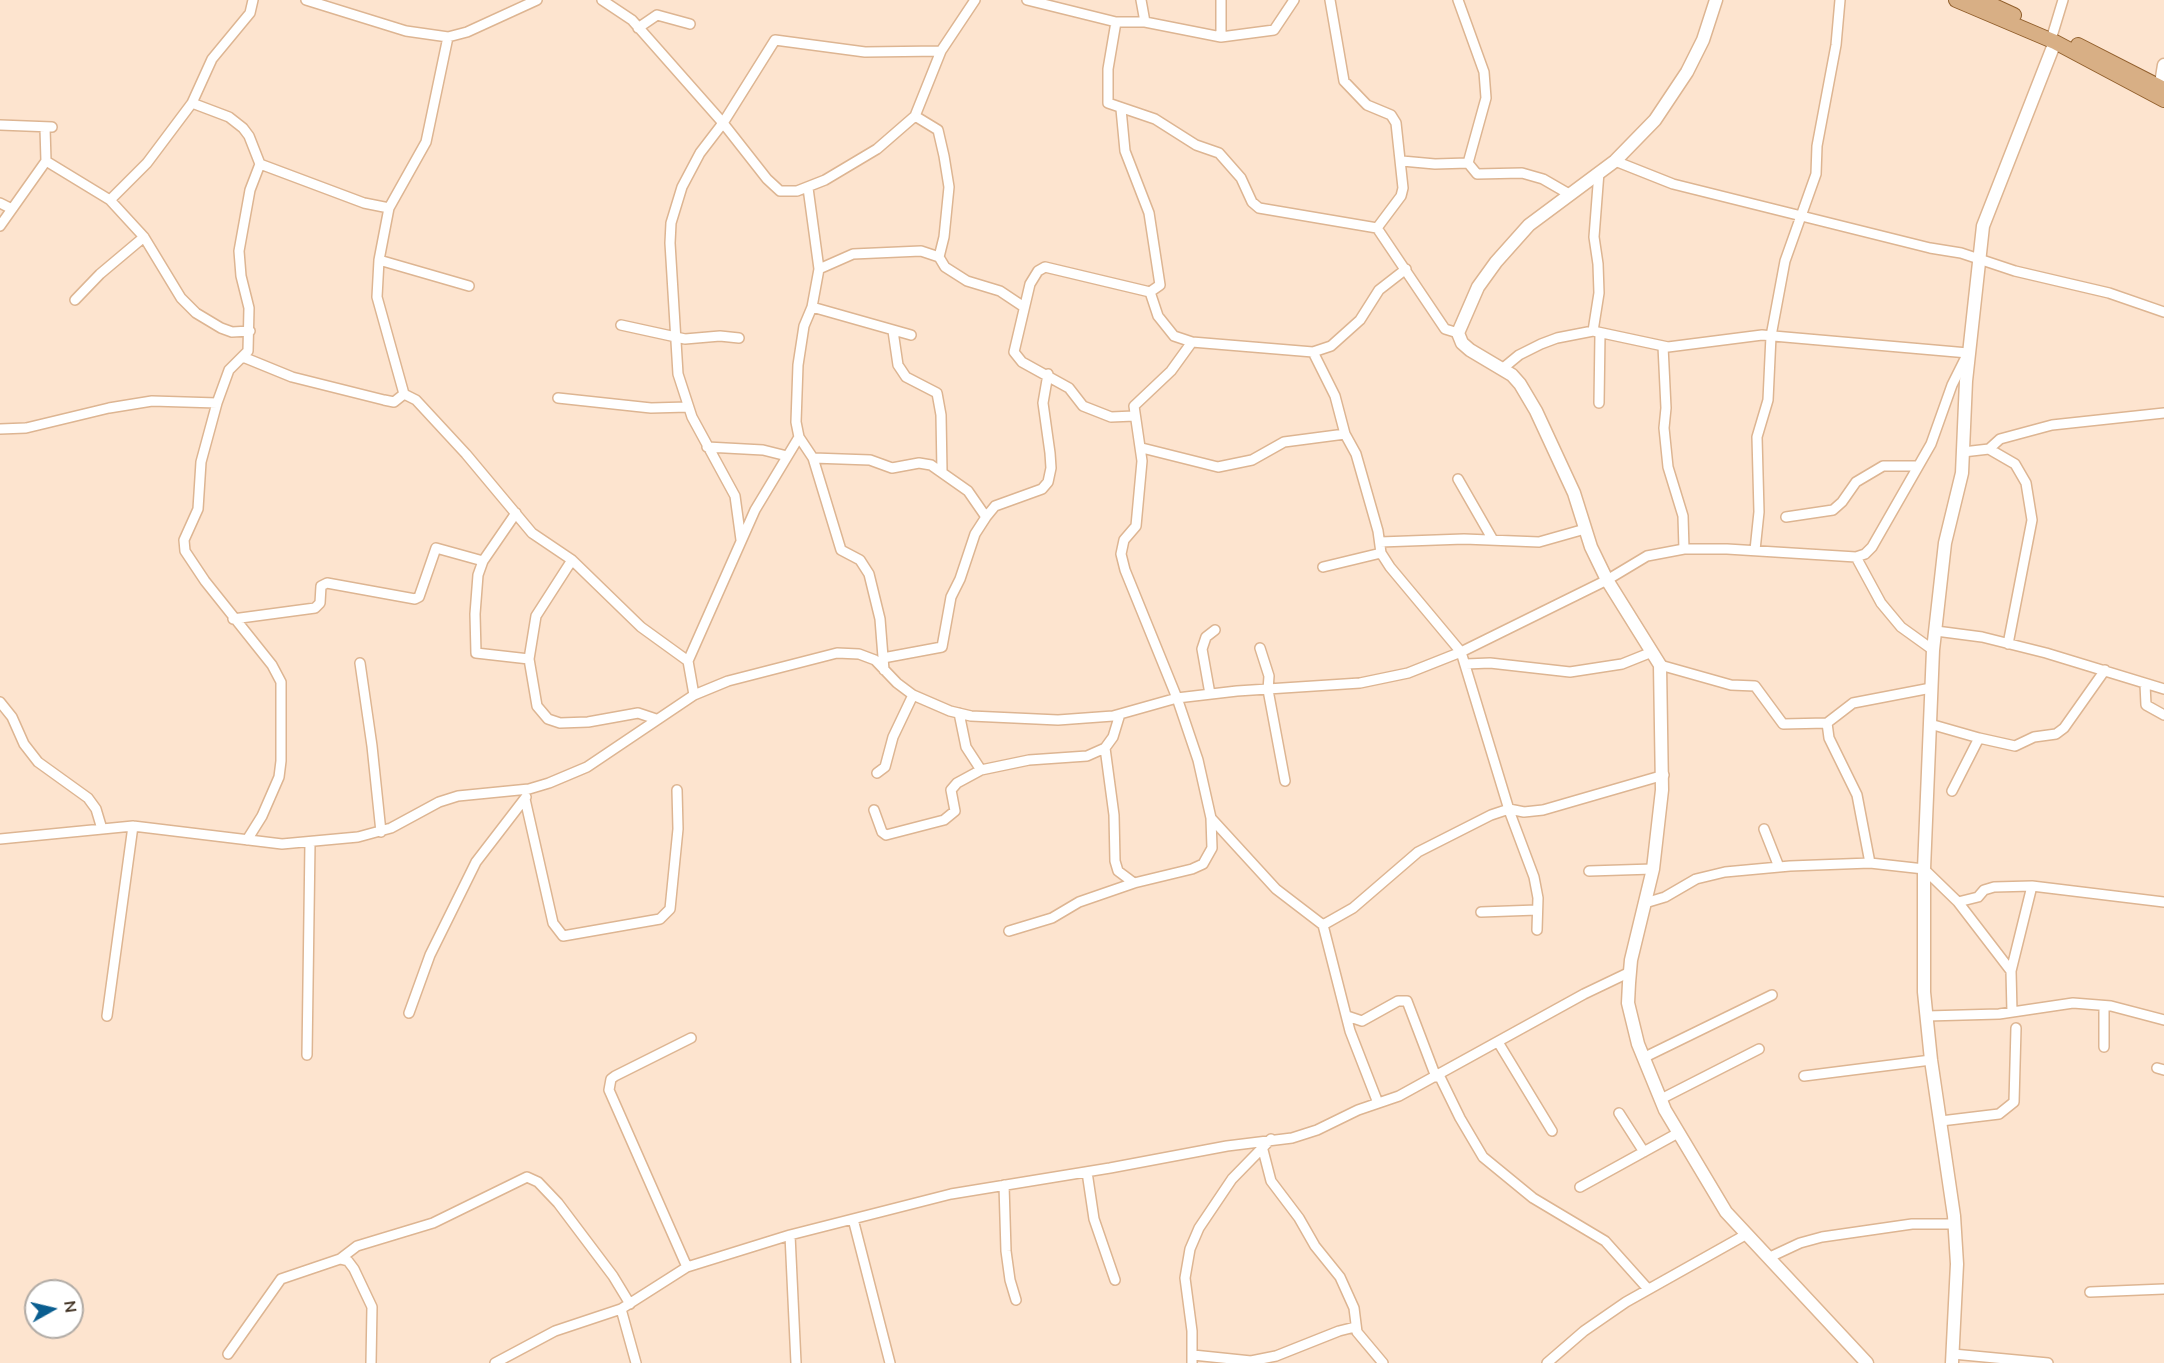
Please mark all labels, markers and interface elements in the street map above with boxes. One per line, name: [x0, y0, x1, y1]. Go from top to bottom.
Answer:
north arrow: [24, 1279, 84, 1339]
text: N: [58, 1299, 82, 1314]

